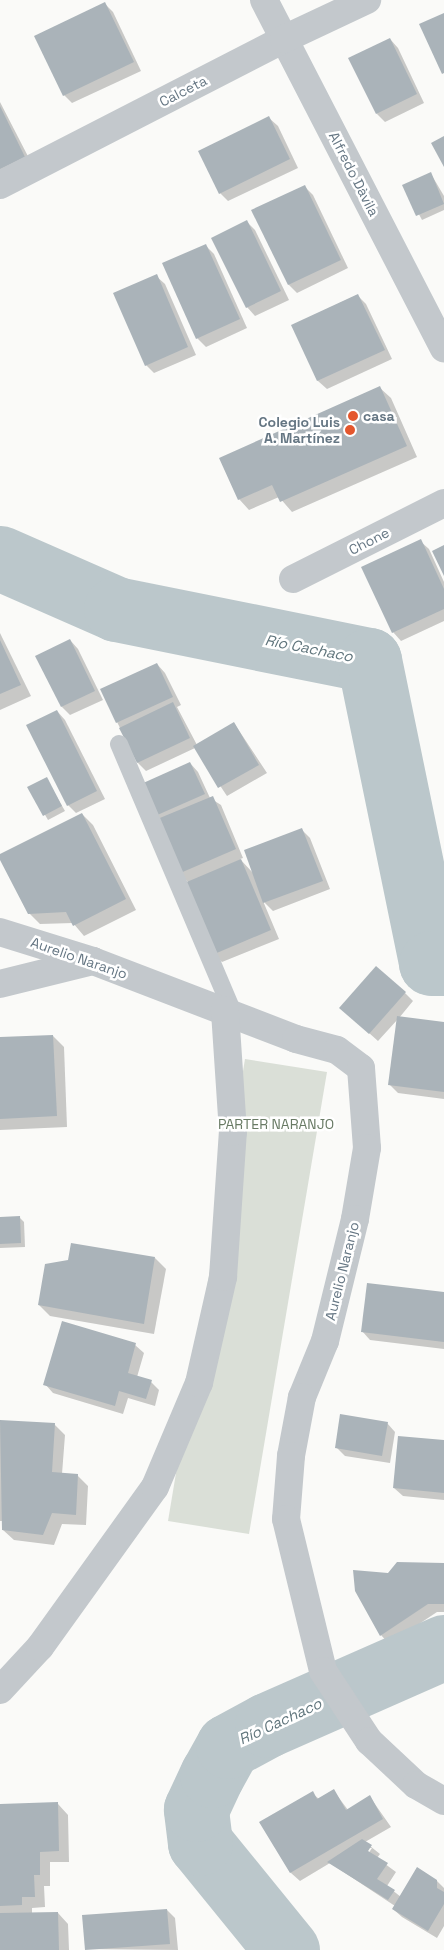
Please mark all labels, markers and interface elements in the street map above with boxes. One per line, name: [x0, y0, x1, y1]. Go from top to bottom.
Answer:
street label: Calceta: [156, 72, 210, 110]
street label: Alfredo Dàvila: [326, 129, 382, 219]
place label: casa: [363, 408, 395, 424]
marker: casa: [347, 410, 359, 422]
place label: Colegio Luis A. Martínez: [259, 414, 340, 447]
marker: Colegio Luis A. Martínez: [344, 424, 356, 436]
street label: Chone: [346, 524, 392, 558]
water label: Río Cachaco: [264, 631, 354, 665]
street label: Aurelio Naranjo: [29, 934, 129, 982]
park label: PARTER NARANJO: [218, 1116, 334, 1132]
street label: Aurelio Naranjo: [322, 1220, 362, 1322]
water label: Río Cachaco: [236, 1694, 324, 1748]

